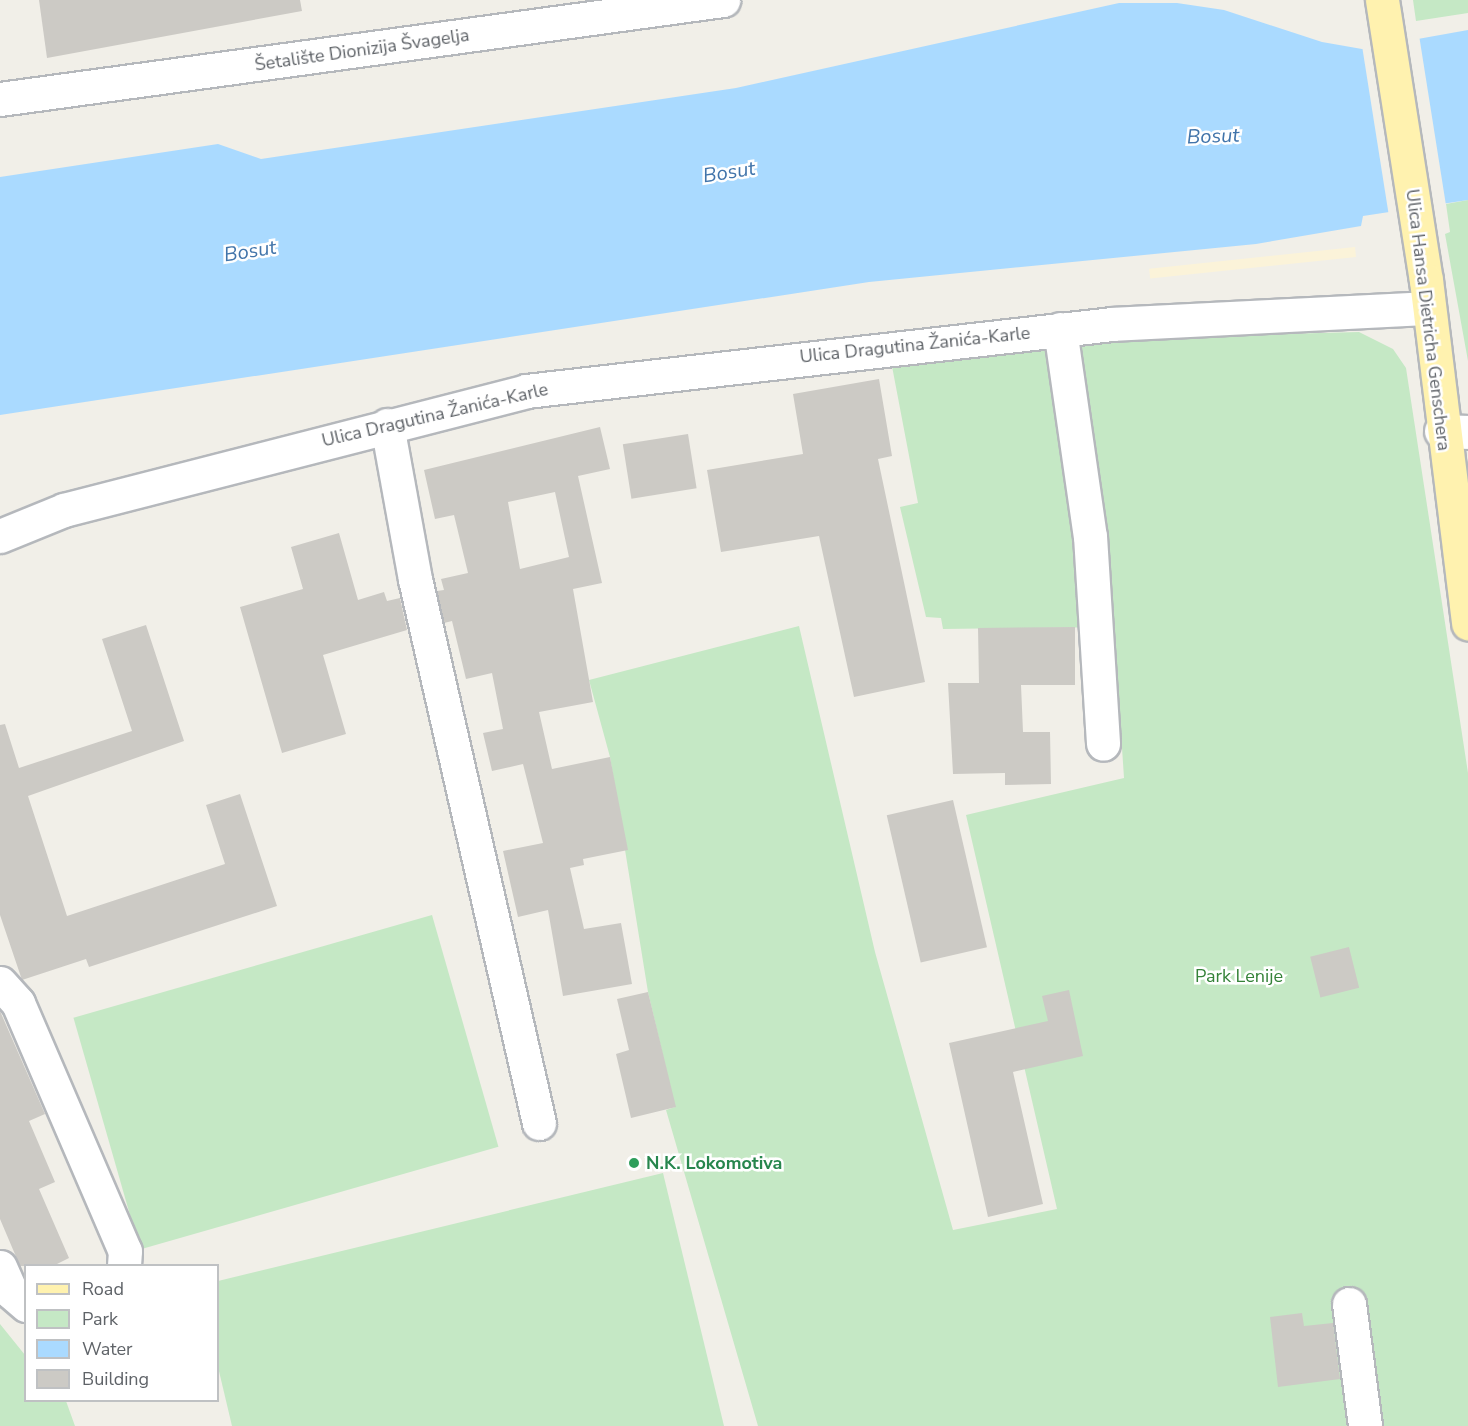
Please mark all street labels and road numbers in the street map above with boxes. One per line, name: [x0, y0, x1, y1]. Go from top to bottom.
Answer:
street label: Šetalište Dionizija Švagelja: [253, 24, 471, 76]
street label: Ulica Hansa Dietricha Genschera: [1401, 188, 1455, 452]
street label: Ulica Dragutina Žanića-Karle: [799, 322, 1031, 368]
street label: Ulica Dragutina Žanića-Karle: [320, 378, 550, 452]

